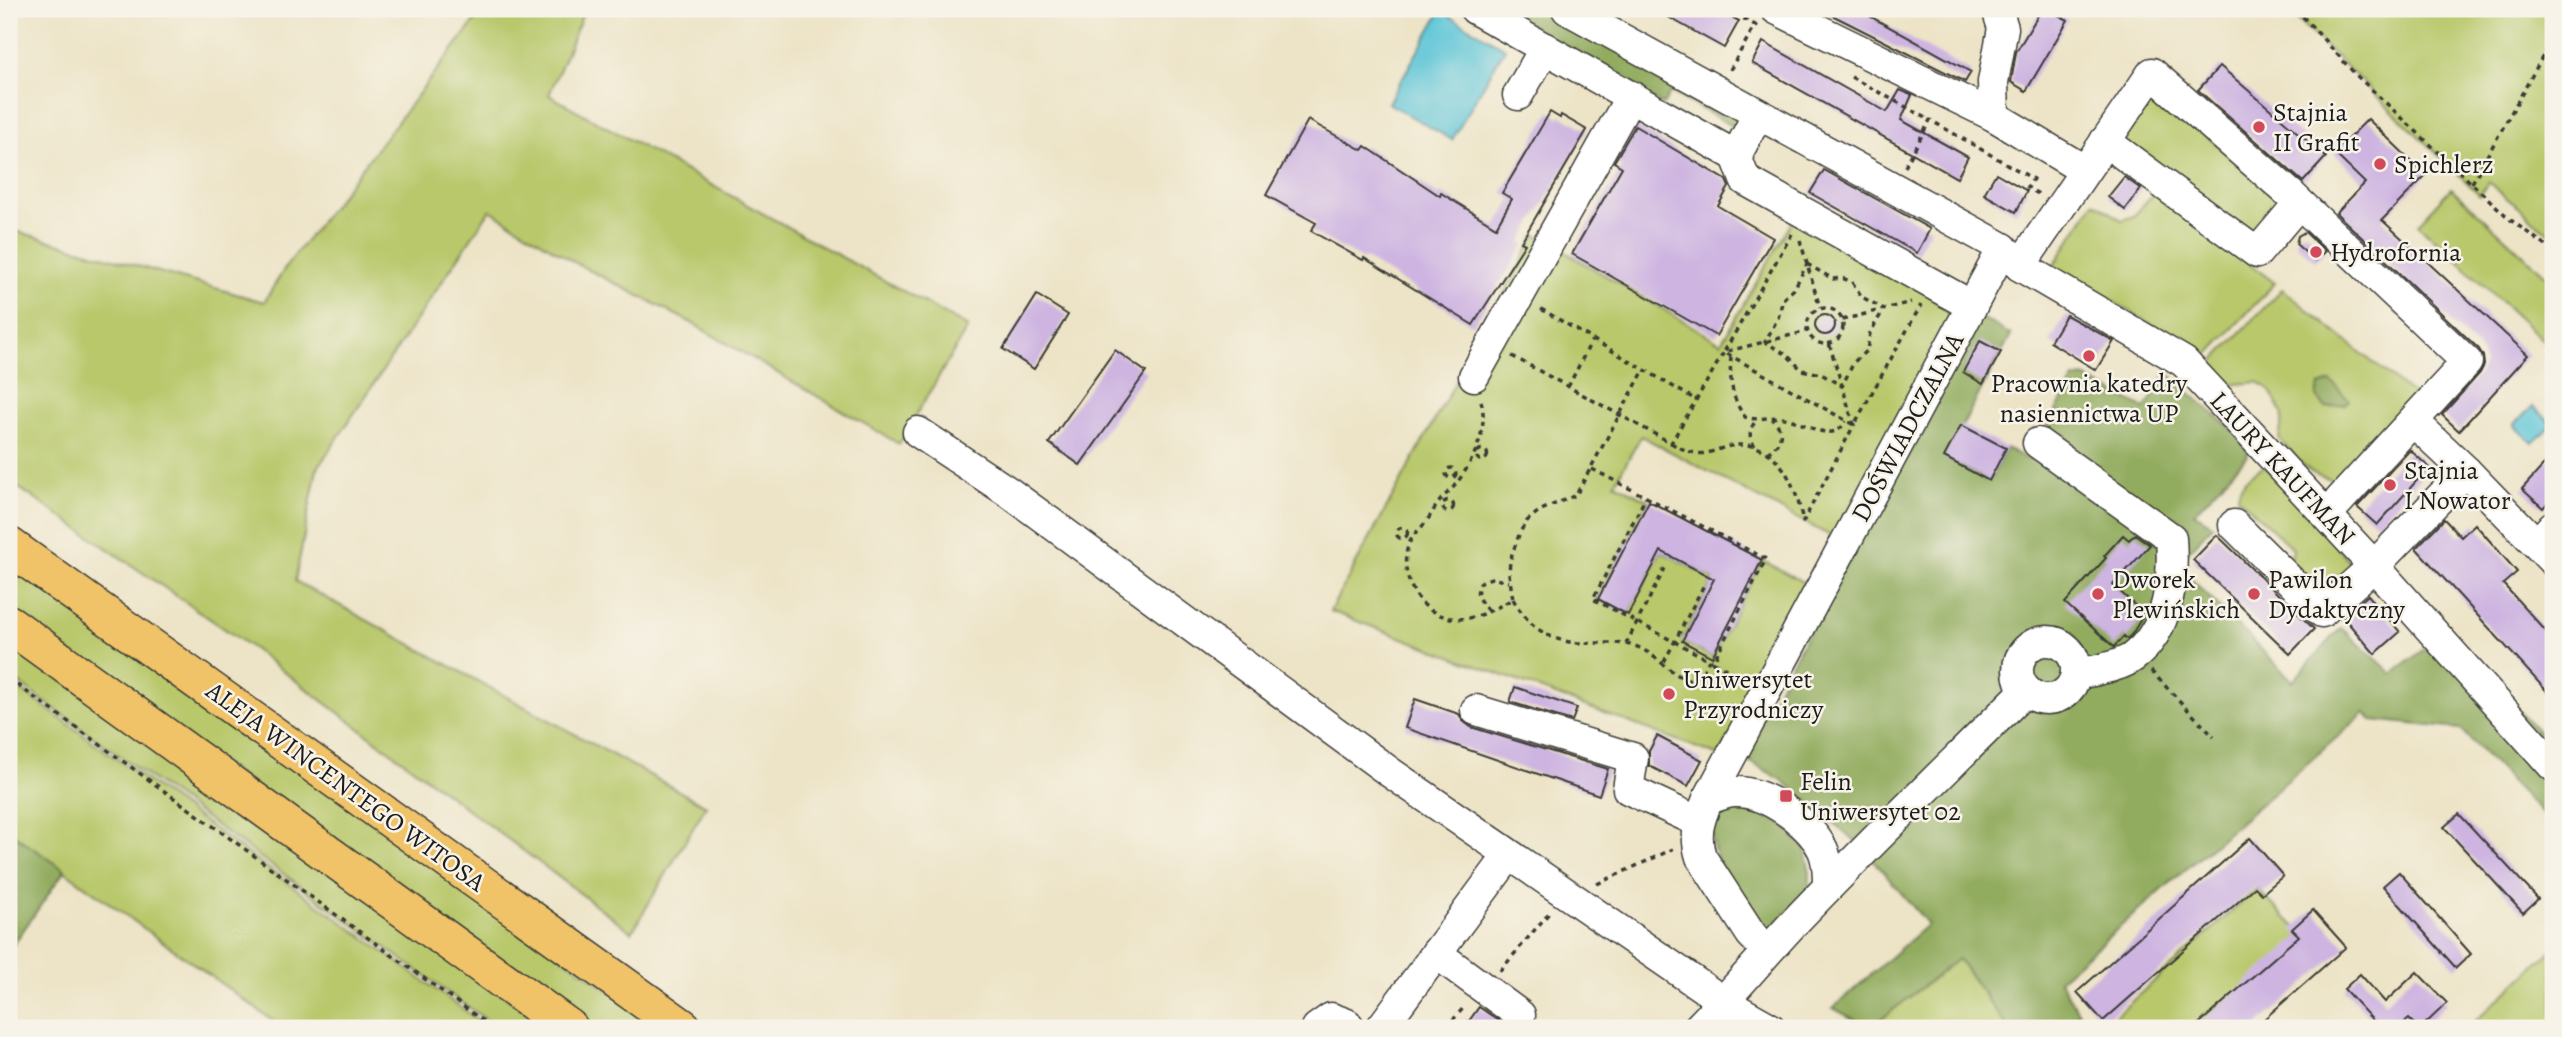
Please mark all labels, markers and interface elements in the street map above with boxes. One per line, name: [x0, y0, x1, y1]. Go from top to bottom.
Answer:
place label: Stajnia II Grafit: [2273, 95, 2360, 160]
marker: Stajnia II Grafit: [2251, 119, 2267, 135]
place label: Spichlerz: [2394, 147, 2494, 182]
marker: Spichlerz: [2372, 156, 2388, 172]
place label: Hydrofornia: [2330, 235, 2461, 270]
marker: Hydrofornia: [2308, 244, 2324, 260]
street label: DOŚWIADCZALNA: [1843, 326, 1972, 528]
marker: Pracownia katedry nasiennictwa UP: [2081, 348, 2097, 364]
place label: Pracownia katedry nasiennictwa UP: [1991, 366, 2188, 431]
street label: LAURY KAUFMAN: [2202, 384, 2363, 553]
place label: Stajnia I Nowator: [2404, 453, 2511, 518]
marker: Stajnia I Nowator: [2382, 477, 2398, 493]
place label: Dworek Plewińskich: [2112, 562, 2240, 627]
place label: Pawilon Dydaktyczny: [2268, 562, 2405, 627]
marker: Dworek Plewińskich: [2090, 586, 2106, 602]
marker: Pawilon Dydaktyczny: [2246, 586, 2262, 602]
place label: Uniwersytet Przyrodniczy: [1683, 662, 1824, 727]
street label: ALEJA WINCENTEGO WITOSA: [198, 673, 493, 900]
marker: Uniwersytet Przyrodniczy: [1661, 686, 1677, 702]
place label: Felin Uniwersytet 02: [1800, 764, 1961, 829]
marker: Felin Uniwersytet 02: [1778, 788, 1794, 804]

